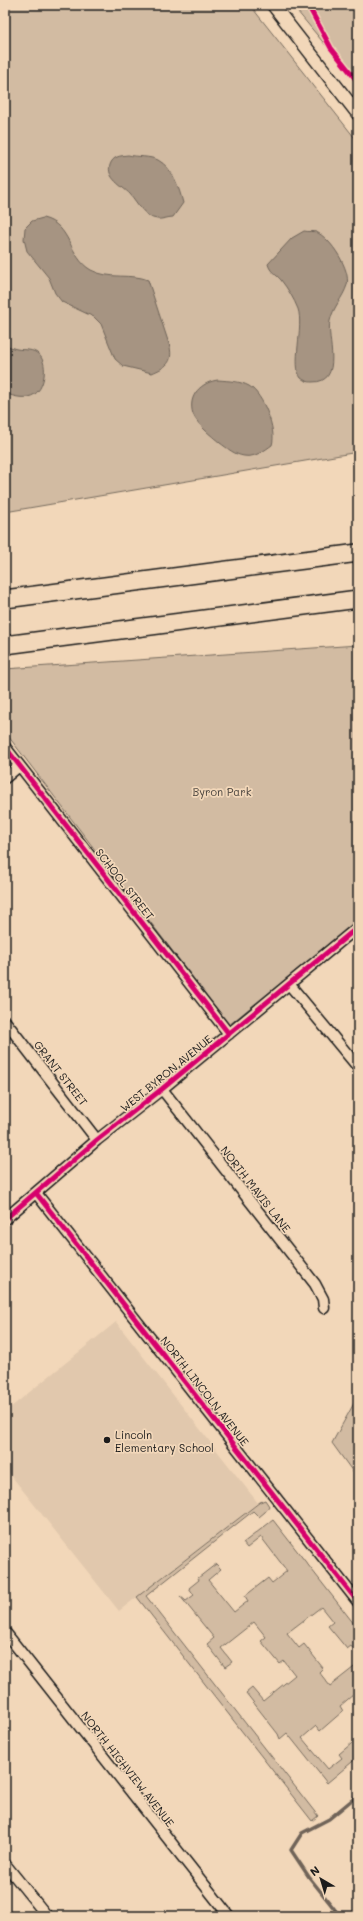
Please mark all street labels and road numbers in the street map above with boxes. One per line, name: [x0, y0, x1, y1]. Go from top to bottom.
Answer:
street label: SCHOOL STREET: [92, 845, 158, 923]
street label: WEST BYRON AVENUE: [117, 1031, 215, 1115]
street label: GRANT STREET: [31, 1037, 91, 1109]
street label: NORTH MAVIS LANE: [218, 1143, 294, 1235]
street label: NORTH LINCOLN AVENUE: [157, 1333, 253, 1449]
street label: NORTH HIGHVIEW AVENUE: [78, 1708, 178, 1830]

